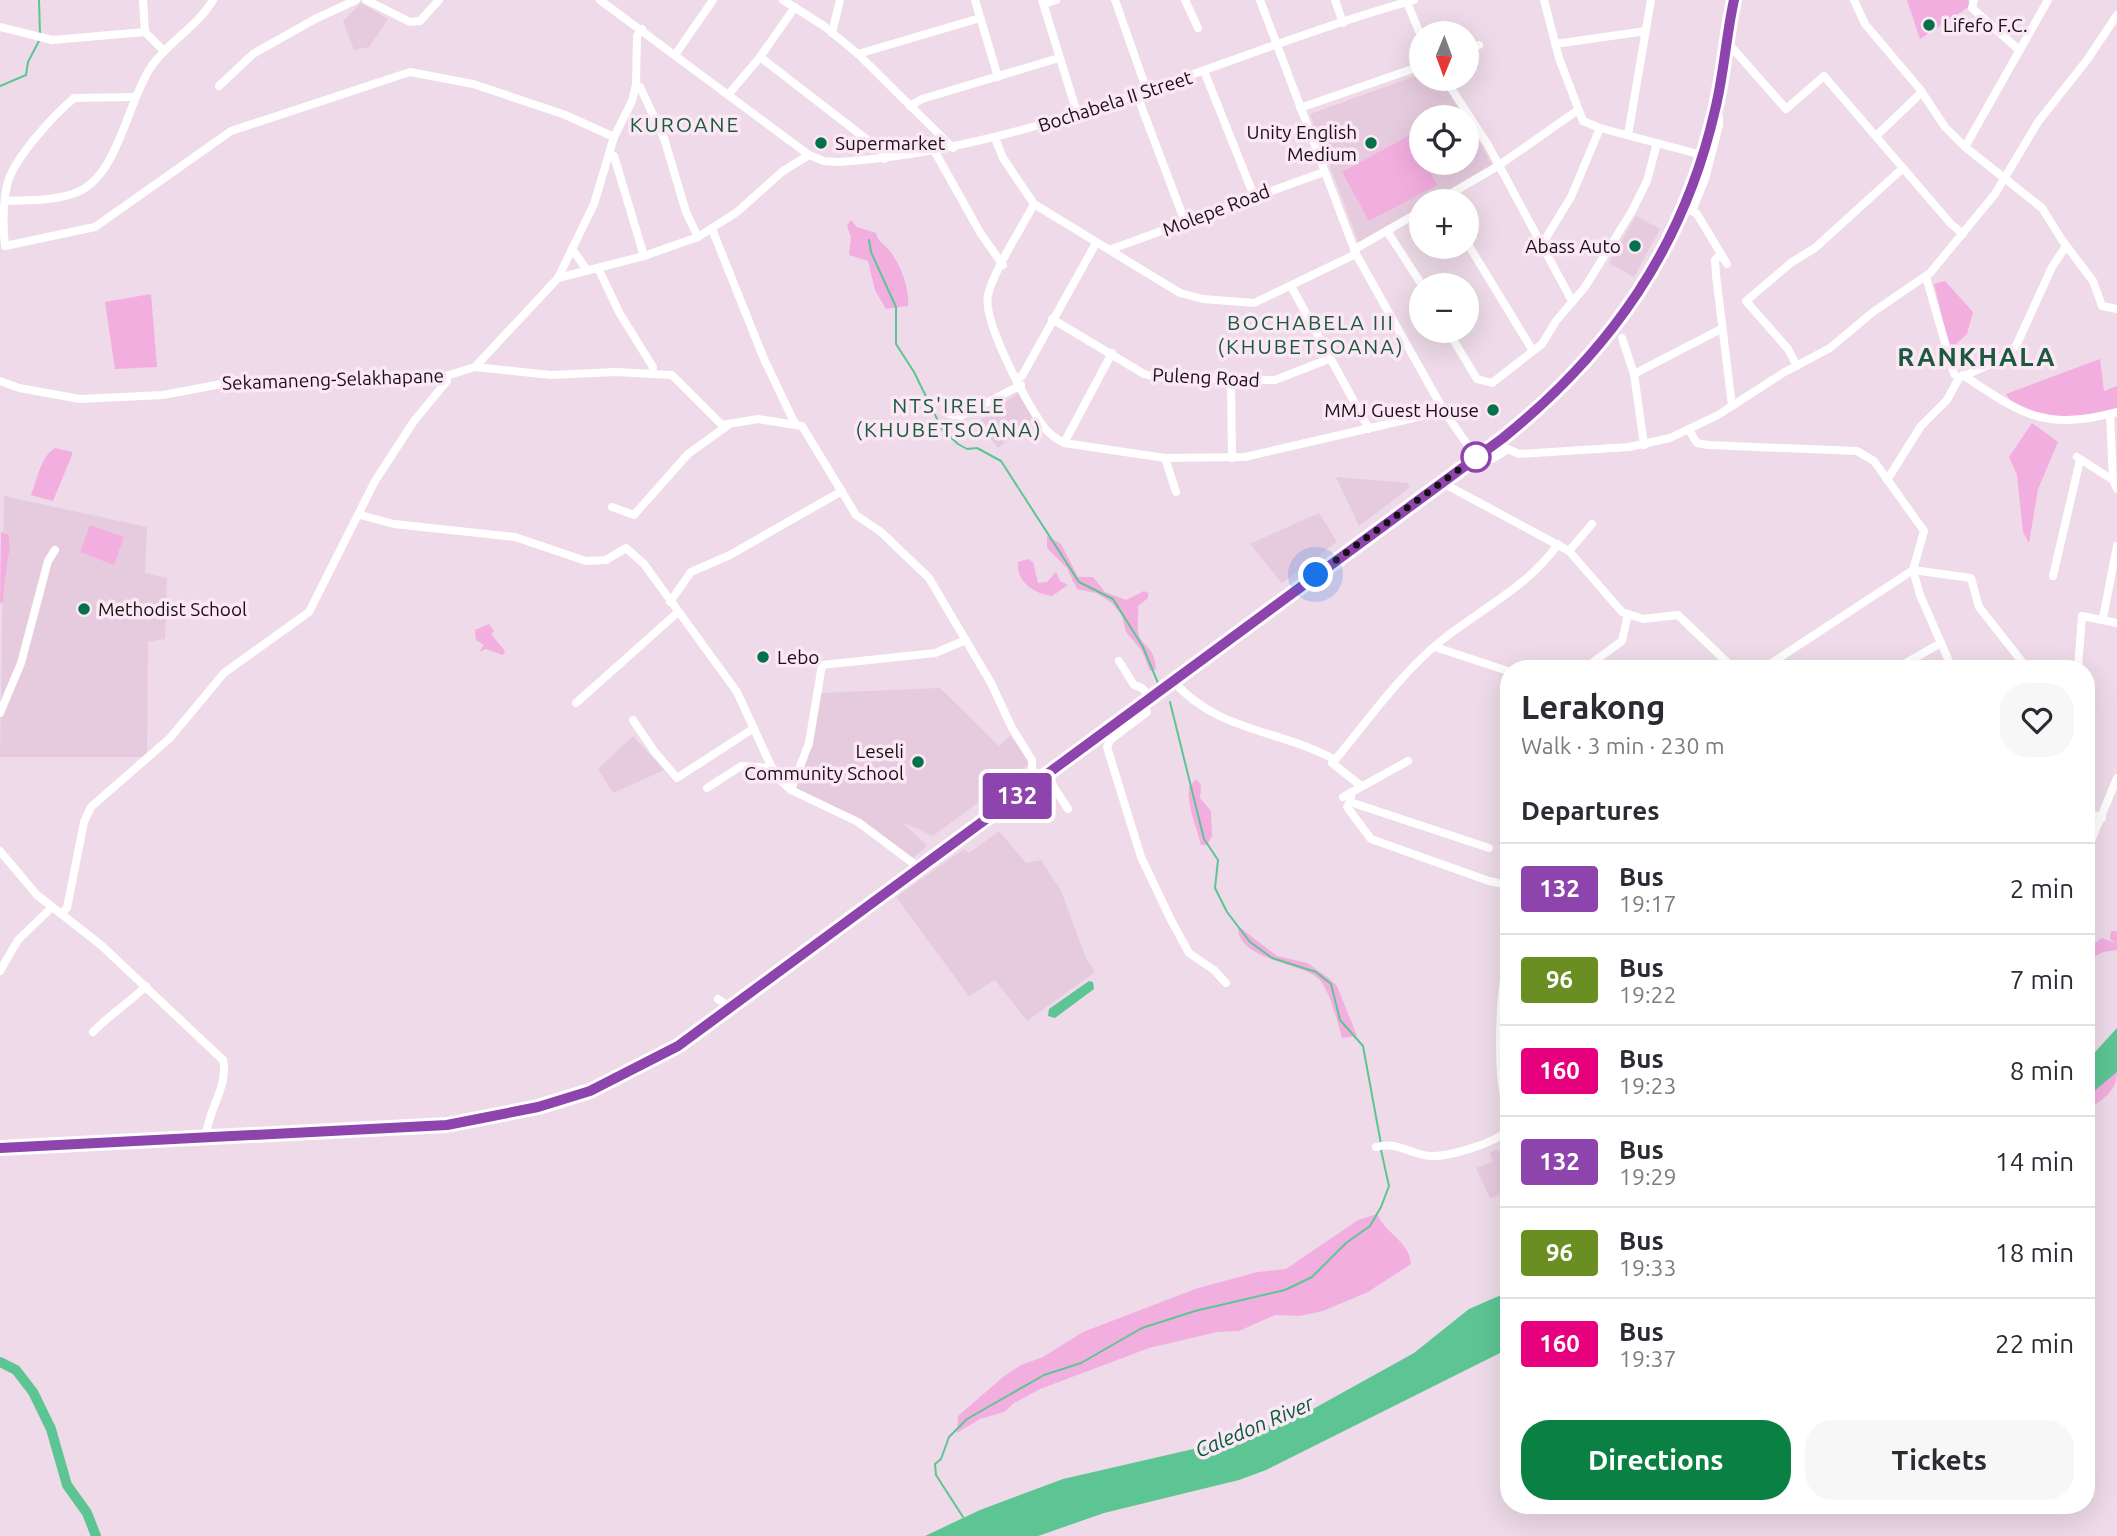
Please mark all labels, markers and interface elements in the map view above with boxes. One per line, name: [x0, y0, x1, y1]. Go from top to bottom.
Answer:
place label: Lifefo F.C.: [1943, 14, 2028, 36]
marker: Lifefo F.C.: [1921, 17, 1937, 33]
north arrow: [1409, 21, 1479, 91]
map controls: [1409, 21, 1479, 343]
street label: Bochabela II Street: [1035, 66, 1195, 136]
button: locate: [1409, 105, 1479, 175]
district label: KUROANE: [630, 112, 740, 136]
place label: Unity English Medium: [1246, 121, 1357, 165]
place label: Supermarket: [835, 132, 946, 154]
marker: Supermarket: [813, 135, 829, 151]
marker: Unity English Medium: [1363, 135, 1379, 151]
street label: Molepe Road: [1159, 180, 1273, 240]
button: +: [1409, 189, 1479, 259]
place label: Abass Auto: [1525, 235, 1621, 257]
marker: Abass Auto: [1627, 238, 1643, 254]
button: −: [1409, 273, 1479, 343]
district label: BOCHABELA III (KHUBETSOANA): [1217, 310, 1405, 358]
district label: RANKHALA: [1897, 342, 2057, 371]
street label: Puleng Road: [1152, 363, 1260, 391]
street label: Sekamaneng-Selakhapane: [222, 364, 444, 394]
district label: NTS'IRELE (KHUBETSOANA): [855, 393, 1043, 441]
place label: MMJ Guest House: [1324, 399, 1479, 421]
marker: MMJ Guest House: [1485, 402, 1501, 418]
unlabelled marker: [1461, 442, 1491, 472]
your location: [1298, 557, 1333, 592]
place label: Methodist School: [98, 598, 247, 620]
marker: Methodist School: [76, 601, 92, 617]
place label: Lebo: [777, 646, 819, 668]
marker: Lebo: [755, 649, 771, 665]
button: heart: [2000, 683, 2074, 757]
text: Lerakong: [1521, 688, 1665, 725]
text: Walk · 3 min · 230 m: [1521, 733, 1725, 758]
place label: Leseli Community School: [744, 740, 904, 784]
marker: Leseli Community School: [910, 754, 926, 770]
line badge: 132: [977, 773, 1057, 819]
text: 132: [997, 782, 1037, 809]
text: Departures: [1521, 796, 1659, 825]
text: Bus: [1619, 862, 1664, 891]
text: 2 min: [2010, 874, 2074, 903]
text: 132: [1539, 875, 1580, 902]
text: 19:17: [1619, 891, 1677, 916]
text: Bus: [1619, 953, 1664, 982]
text: 7 min: [2010, 965, 2074, 994]
text: 96: [1546, 966, 1573, 993]
text: 19:22: [1619, 982, 1677, 1007]
text: Bus: [1619, 1044, 1664, 1073]
text: 8 min: [2010, 1056, 2074, 1085]
text: 160: [1539, 1057, 1580, 1084]
text: 19:23: [1619, 1073, 1677, 1098]
text: Bus: [1619, 1135, 1664, 1164]
text: 14 min: [1995, 1147, 2074, 1176]
text: 132: [1539, 1148, 1580, 1175]
text: 19:29: [1619, 1164, 1677, 1189]
text: Bus: [1619, 1226, 1664, 1255]
text: 18 min: [1995, 1238, 2074, 1267]
text: 96: [1546, 1239, 1573, 1266]
text: 19:33: [1619, 1255, 1677, 1280]
text: Bus: [1619, 1317, 1664, 1346]
text: 22 min: [1995, 1329, 2074, 1358]
text: 160: [1539, 1330, 1580, 1357]
text: 19:37: [1619, 1346, 1677, 1371]
water label: Caledon River: [1191, 1390, 1318, 1462]
button: Directions: [1521, 1420, 1791, 1500]
button: Tickets: [1805, 1420, 2074, 1500]

